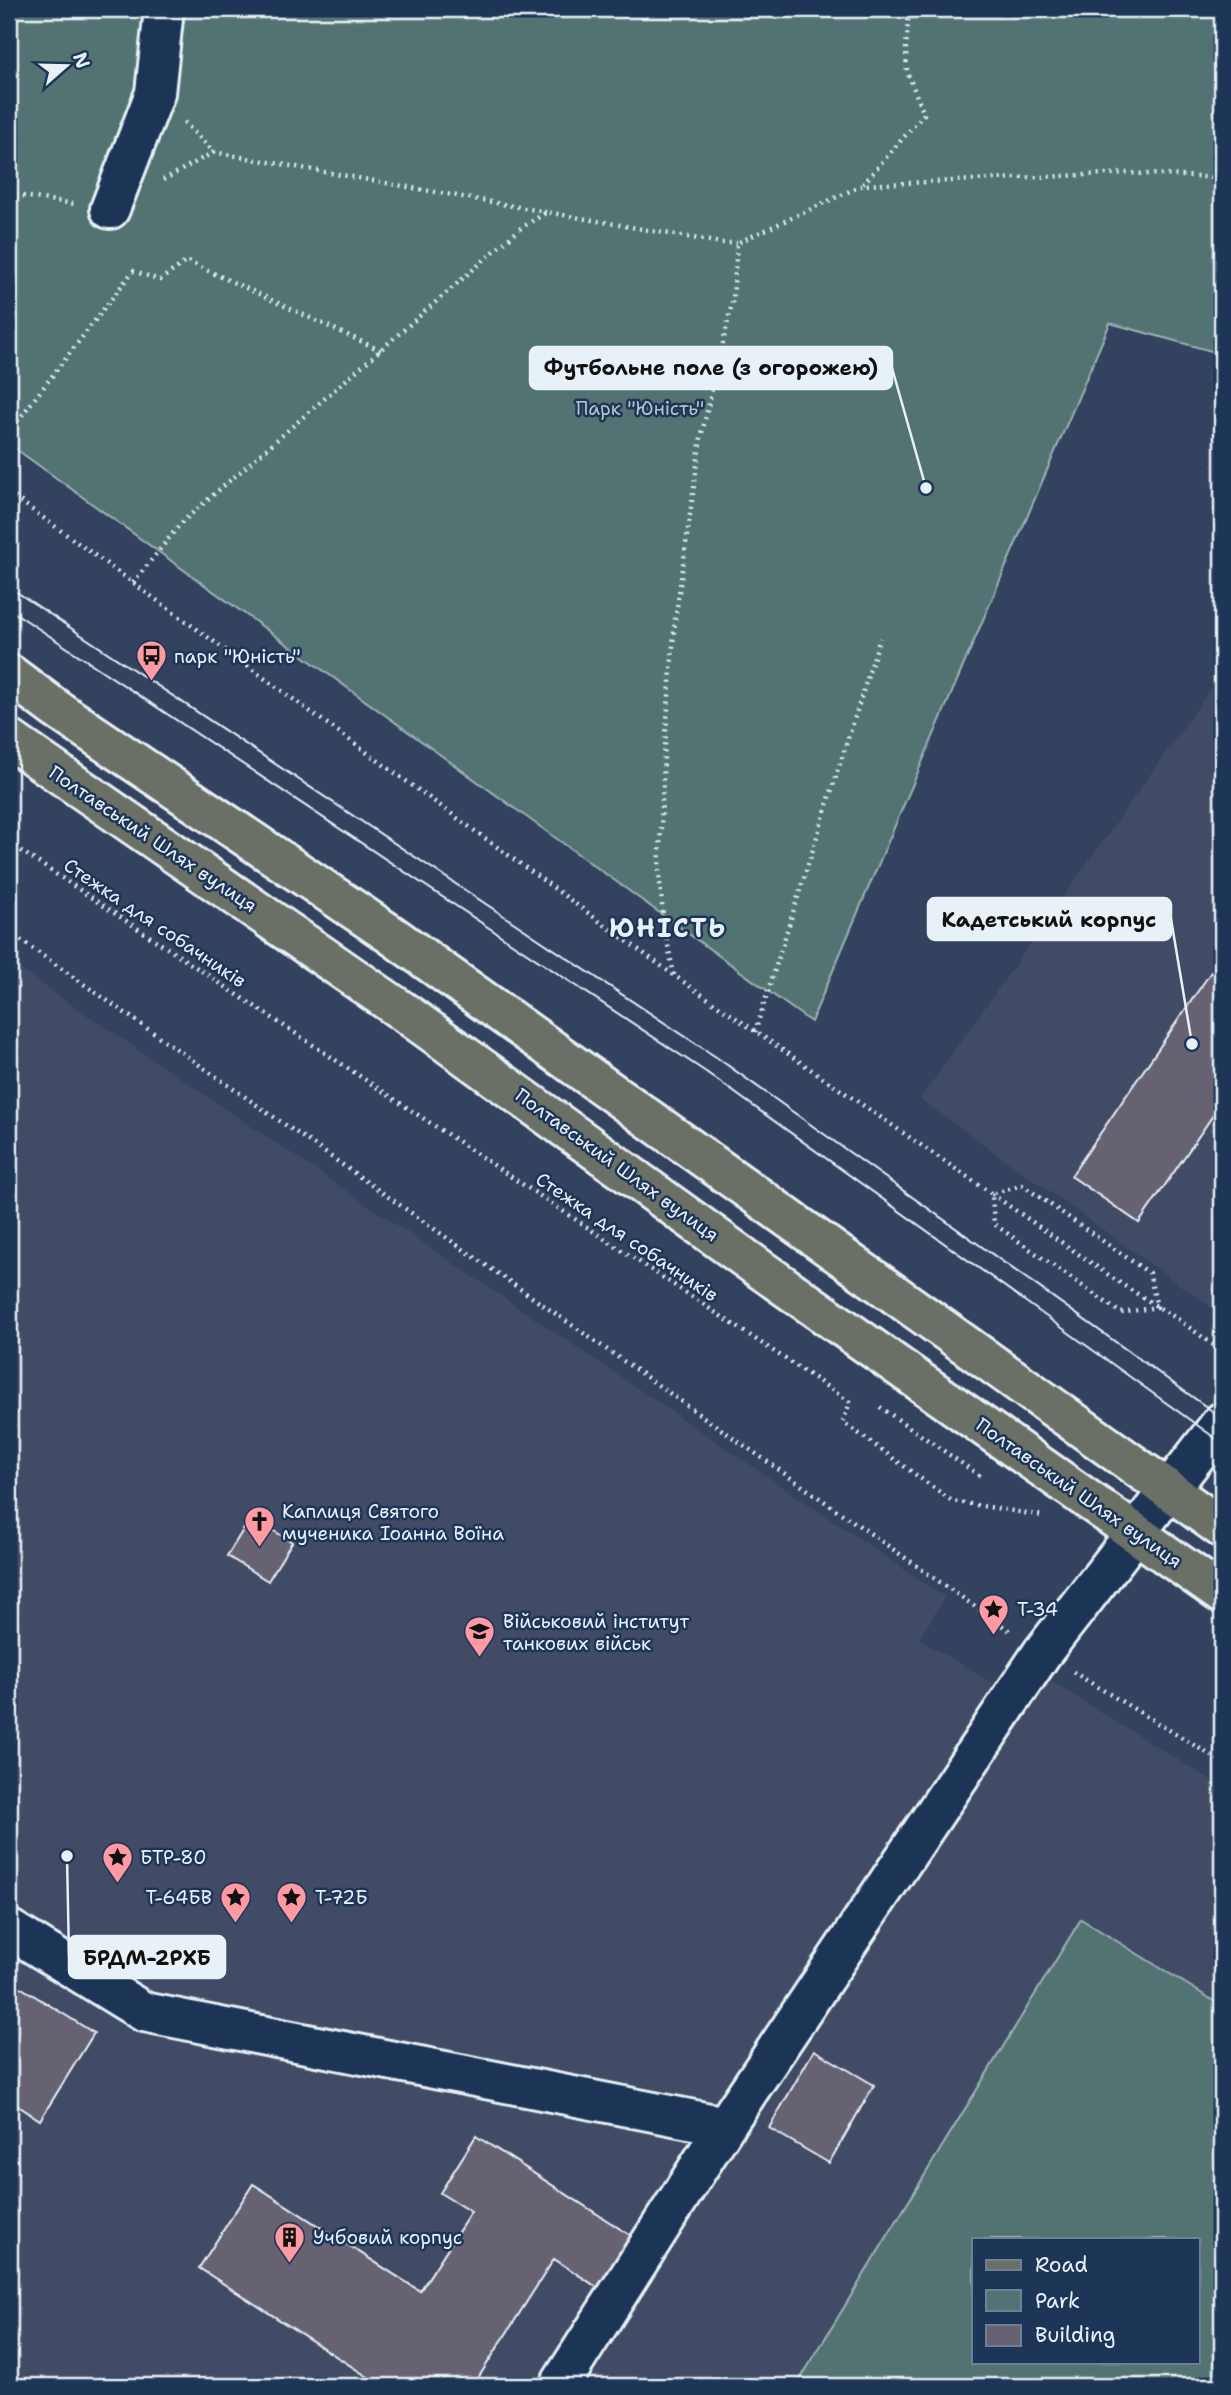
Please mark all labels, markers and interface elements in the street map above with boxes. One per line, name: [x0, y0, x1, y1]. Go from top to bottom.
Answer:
north arrow: [32, 32, 102, 102]
text: N: [67, 49, 96, 72]
callout: Футбольне поле (з огорожею): [530, 347, 892, 389]
text: Футбольне поле (з огорожею): [544, 354, 878, 382]
park label: Парк "Юність": [576, 396, 704, 421]
bus stop icon: парк "Юність": [134, 639, 168, 683]
place label: парк "Юність": [174, 644, 301, 669]
street label: Полтавський Шлях вулиця: [44, 760, 262, 918]
street label: Стежка для собачників: [59, 853, 251, 993]
callout: Кадетський корпус: [928, 898, 1171, 940]
text: Кадетський корпус: [942, 906, 1156, 934]
district label: ЮНІСТЬ: [609, 910, 727, 945]
street label: Полтавський Шлях вулиця: [510, 1083, 724, 1247]
street label: Стежка для собачників: [531, 1167, 723, 1307]
street label: Полтавський Шлях вулиця: [971, 1412, 1187, 1574]
place label: Каплиця Святого мученика Іоанна Воїна: [282, 1499, 504, 1546]
church icon: Каплиця Святого мученика Іоанна Воїна: [242, 1505, 276, 1549]
place icon: T-34: [977, 1592, 1011, 1636]
place label: T-34: [1017, 1597, 1058, 1622]
place label: Військовий інститут танкових військ: [503, 1609, 689, 1656]
school or university icon: Військовий інститут танкових військ: [463, 1615, 497, 1659]
place icon: БТР-80: [100, 1840, 134, 1884]
place label: БТР-80: [140, 1845, 206, 1870]
place icon: Т-64БВ: [218, 1880, 252, 1924]
place icon: Т-72Б: [275, 1880, 309, 1924]
place label: Т-64БВ: [145, 1885, 212, 1910]
place label: Т-72Б: [315, 1885, 368, 1910]
callout: БРДМ-2РХБ: [69, 1936, 225, 1978]
text: БРДМ-2РХБ: [83, 1944, 211, 1972]
building icon: Учбовий корпус: [273, 2220, 307, 2264]
place label: Учбовий корпус: [313, 2225, 462, 2250]
legend: [972, 2238, 1200, 2364]
text: Road: [1035, 2251, 1088, 2279]
text: Park: [1035, 2287, 1080, 2315]
text: Building: [1035, 2321, 1115, 2349]

